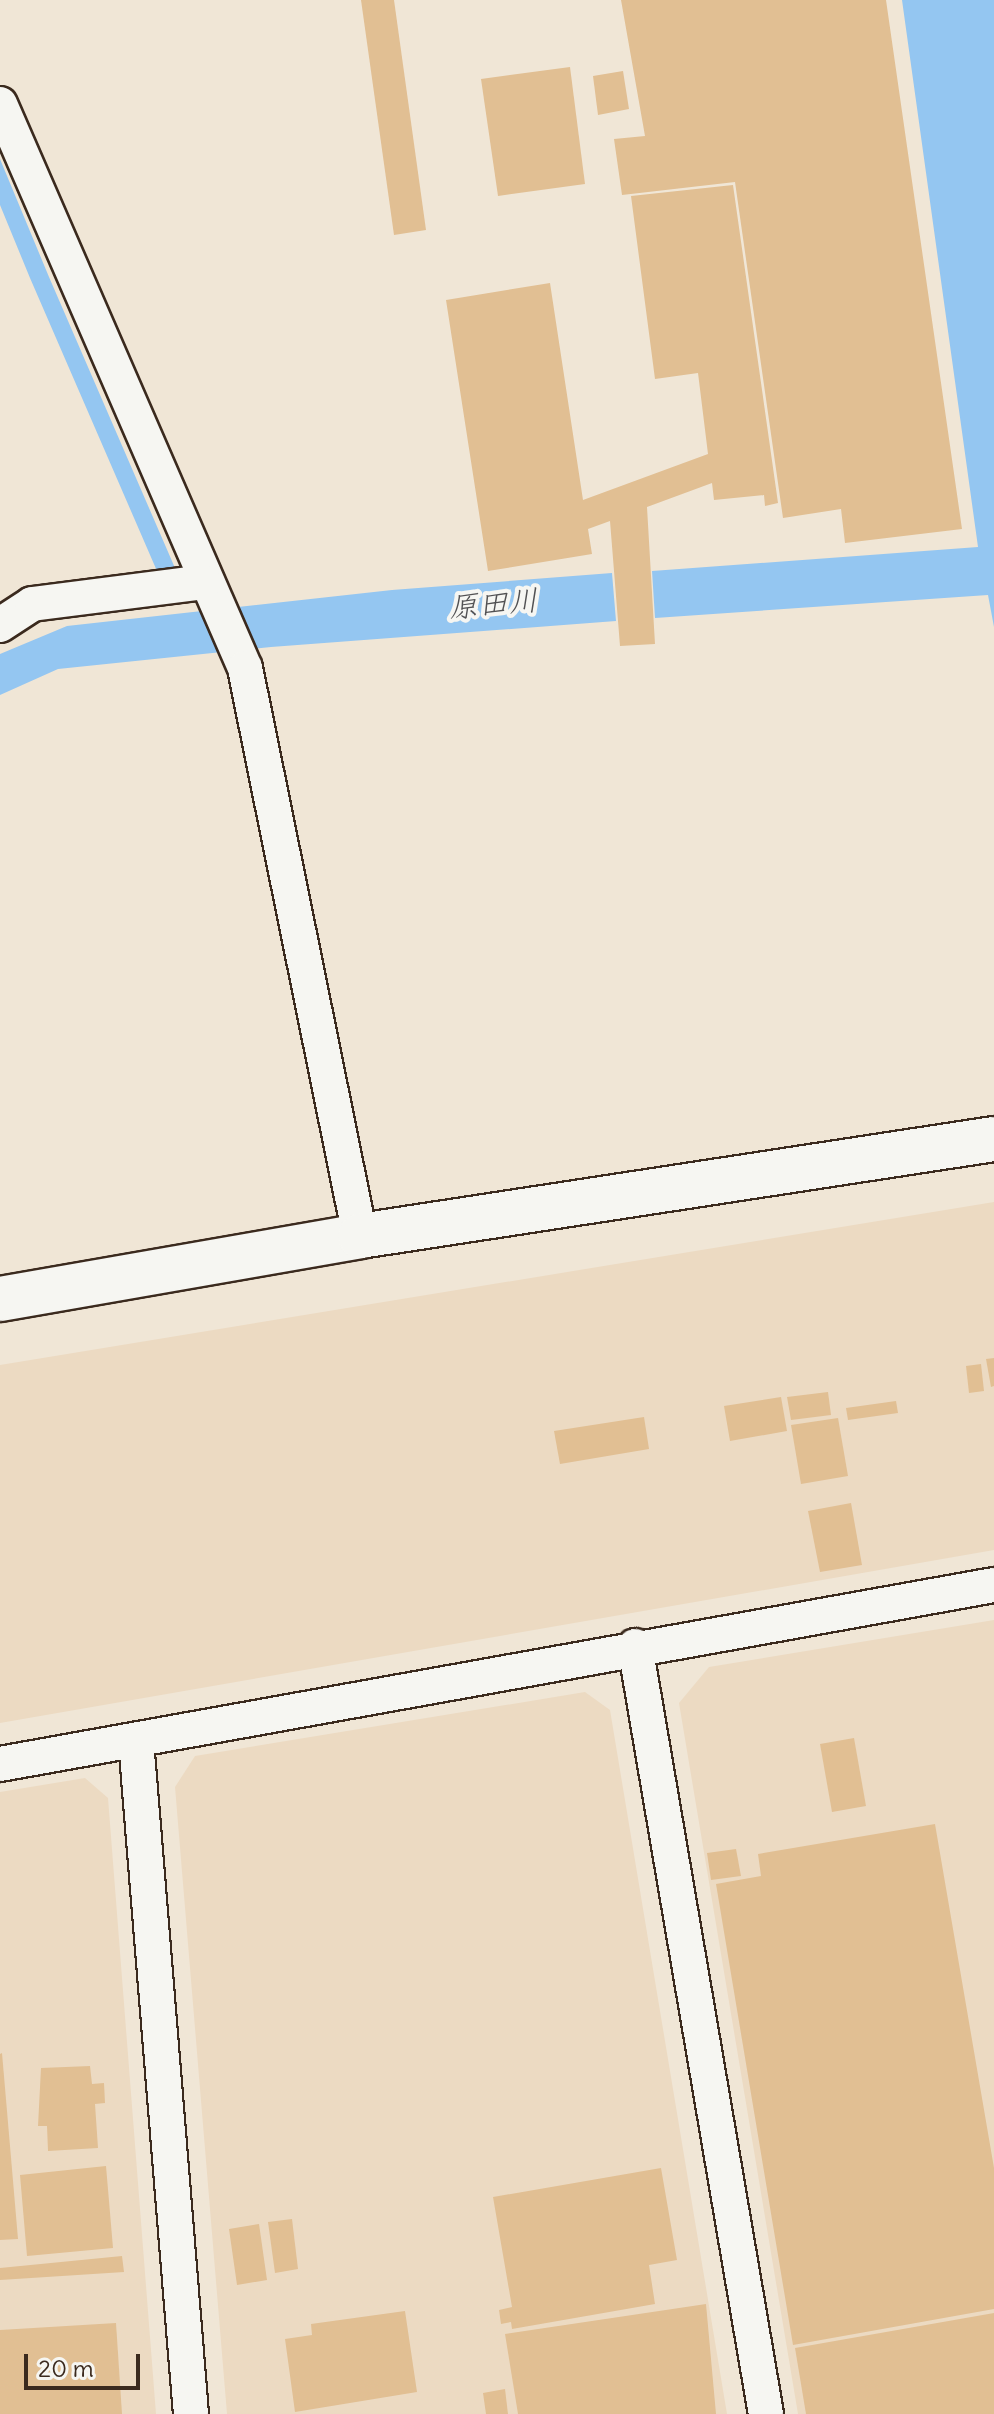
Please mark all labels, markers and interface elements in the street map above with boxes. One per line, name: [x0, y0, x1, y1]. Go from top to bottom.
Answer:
water label: 原田川: [447, 581, 539, 625]
scale bar: [28, 2338, 144, 2388]
text: 20 m: [38, 2353, 94, 2383]

